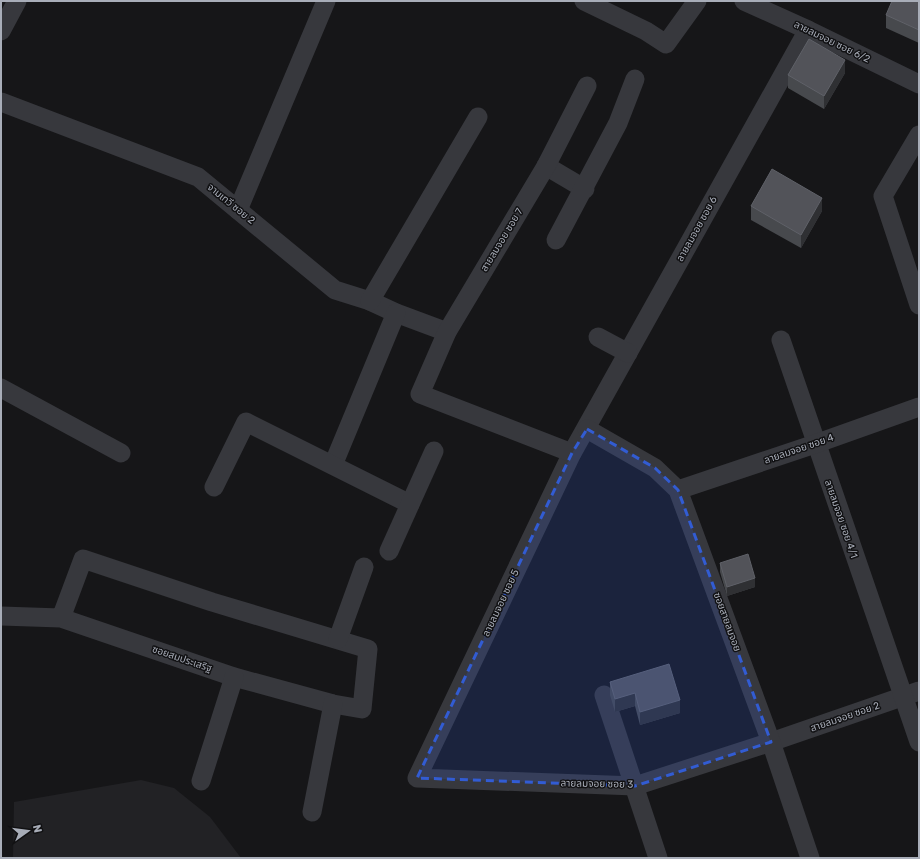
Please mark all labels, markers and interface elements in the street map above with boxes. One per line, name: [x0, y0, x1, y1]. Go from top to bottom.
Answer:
street label: ลายลมจอย ซอย 6/2: [792, 18, 872, 66]
street label: จามเทวี ซอย 2: [205, 181, 257, 227]
street label: ลายลมจอย ซอย 6: [674, 194, 720, 264]
street label: สายลมจอย ซอย 7: [478, 206, 526, 274]
street label: ลายลมจอย ซอย 4: [763, 431, 835, 467]
street label: ลายลมจอย ซอย 4/1: [822, 478, 860, 560]
street label: ลายลมจอย ซอย 5: [480, 567, 522, 638]
street label: ซอยสายลมจอย: [711, 591, 743, 653]
street label: ซอยสมประเสริฐ: [151, 643, 214, 675]
street label: สายลมจอย ซอย 2: [809, 699, 881, 734]
street label: ลายลมจอย ซอย 3: [561, 777, 633, 791]
north arrow: [8, 811, 48, 851]
text: N: [30, 823, 45, 834]

